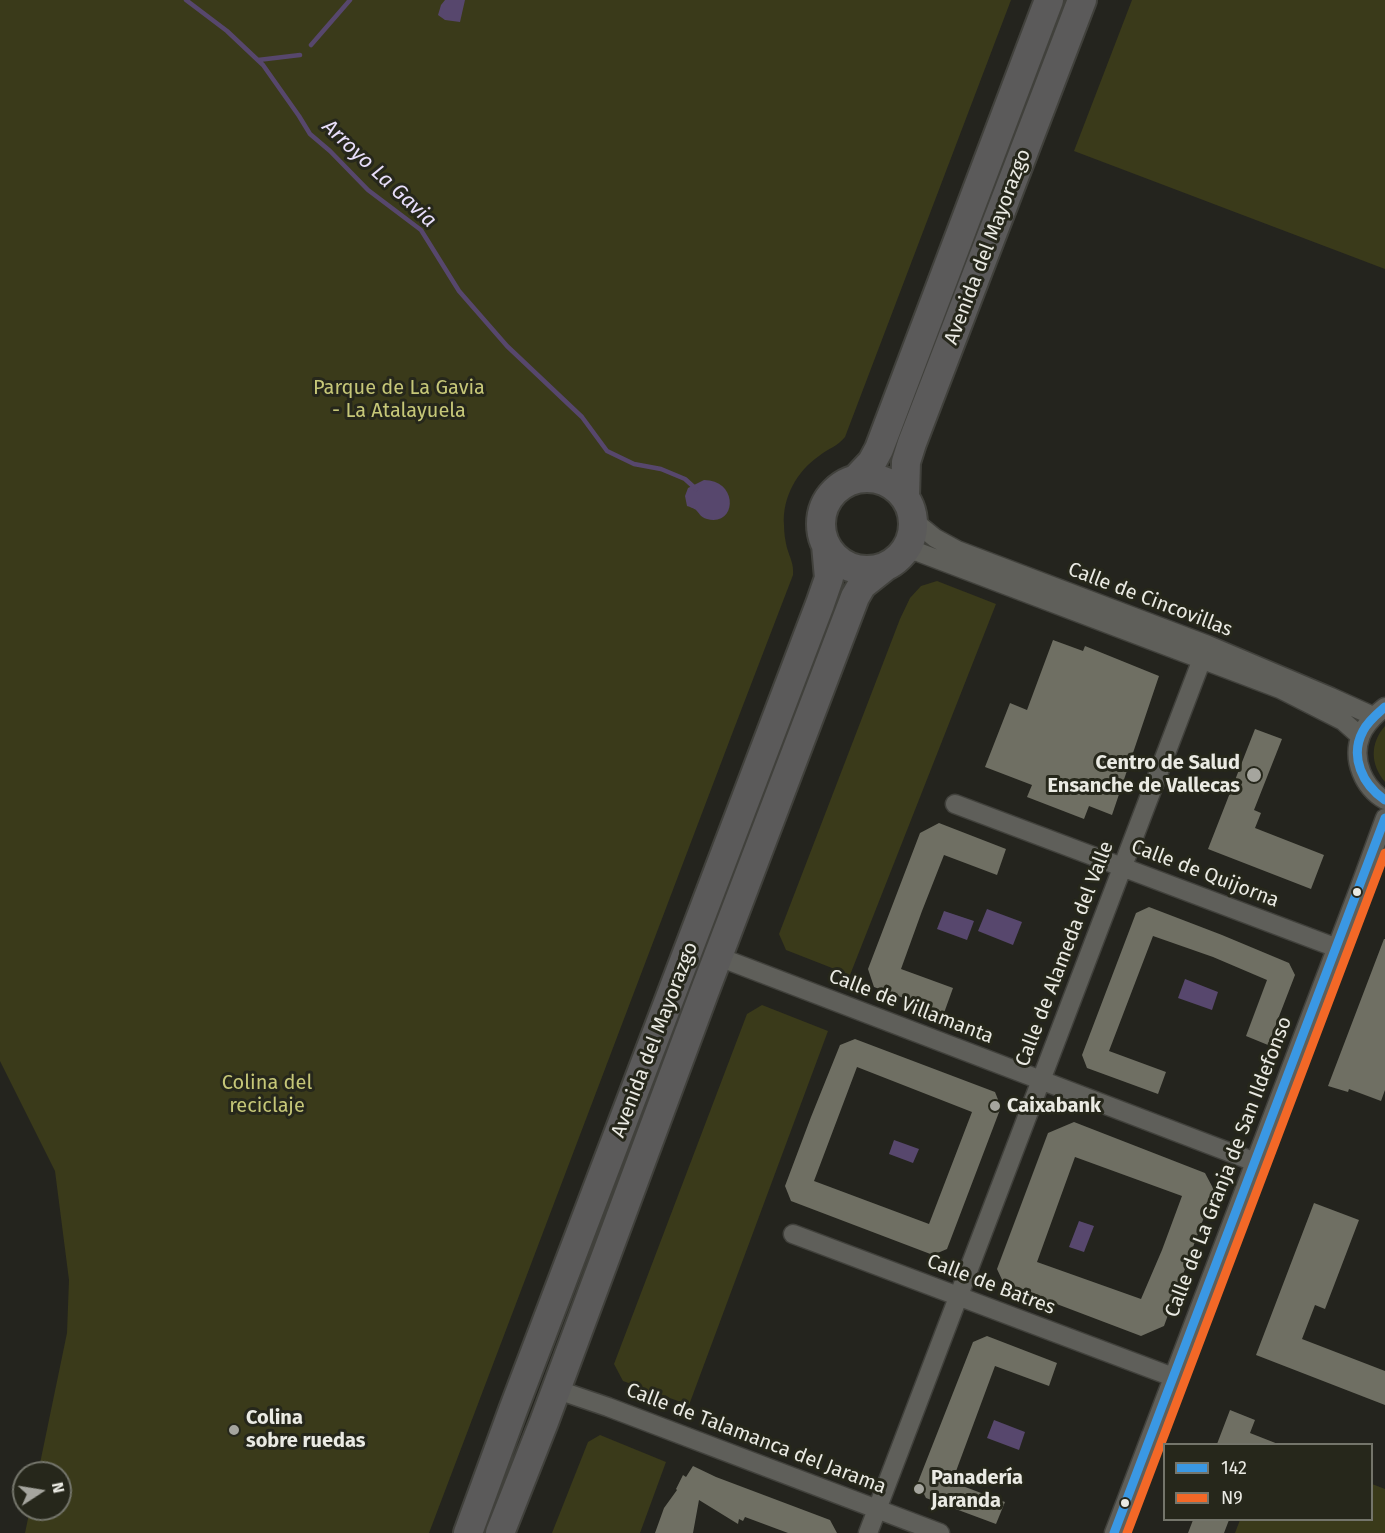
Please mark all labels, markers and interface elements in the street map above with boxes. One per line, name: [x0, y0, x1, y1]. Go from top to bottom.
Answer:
water label: Arroyo La Gavia: [317, 115, 441, 233]
street label: Avenida del Mayorazgo: [940, 146, 1036, 348]
park label: Parque de La Gavia - La Atalayuela: [313, 376, 485, 423]
street label: Calle de Cincovillas: [1064, 558, 1236, 642]
place label: Centro de Salud Ensanche de Vallecas: [1048, 751, 1240, 798]
marker: Centro de Salud Ensanche de Vallecas: [1245, 766, 1263, 784]
street label: Calle de Quijorna: [1128, 835, 1282, 913]
street label: Calle de Alameda del Valle: [1011, 838, 1119, 1070]
unlabelled marker: [1351, 886, 1363, 898]
street label: Avenida del Mayorazgo: [607, 939, 703, 1141]
street label: Calle de Villamanta: [825, 965, 997, 1049]
street label: Calle de La Granja de San Ildefonso: [1160, 1013, 1298, 1321]
park label: Colina del reciclaje: [222, 1071, 312, 1118]
place label: Caixabank: [1007, 1094, 1101, 1118]
marker: Caixabank: [988, 1099, 1002, 1113]
street label: Calle de Batres: [924, 1250, 1058, 1320]
street label: Calle de Talamanca del Jarama: [623, 1378, 889, 1500]
place label: Colina sobre ruedas: [246, 1406, 365, 1453]
marker: Colina sobre ruedas: [227, 1423, 241, 1437]
legend: [1163, 1443, 1373, 1521]
text: 142: [1221, 1457, 1247, 1479]
north arrow: [12, 1461, 72, 1521]
place label: Panadería Jaranda: [931, 1466, 1023, 1513]
text: N: [48, 1480, 69, 1495]
marker: Panadería Jaranda: [912, 1482, 926, 1496]
text: N9: [1221, 1487, 1243, 1509]
unlabelled marker: [1119, 1497, 1131, 1509]

